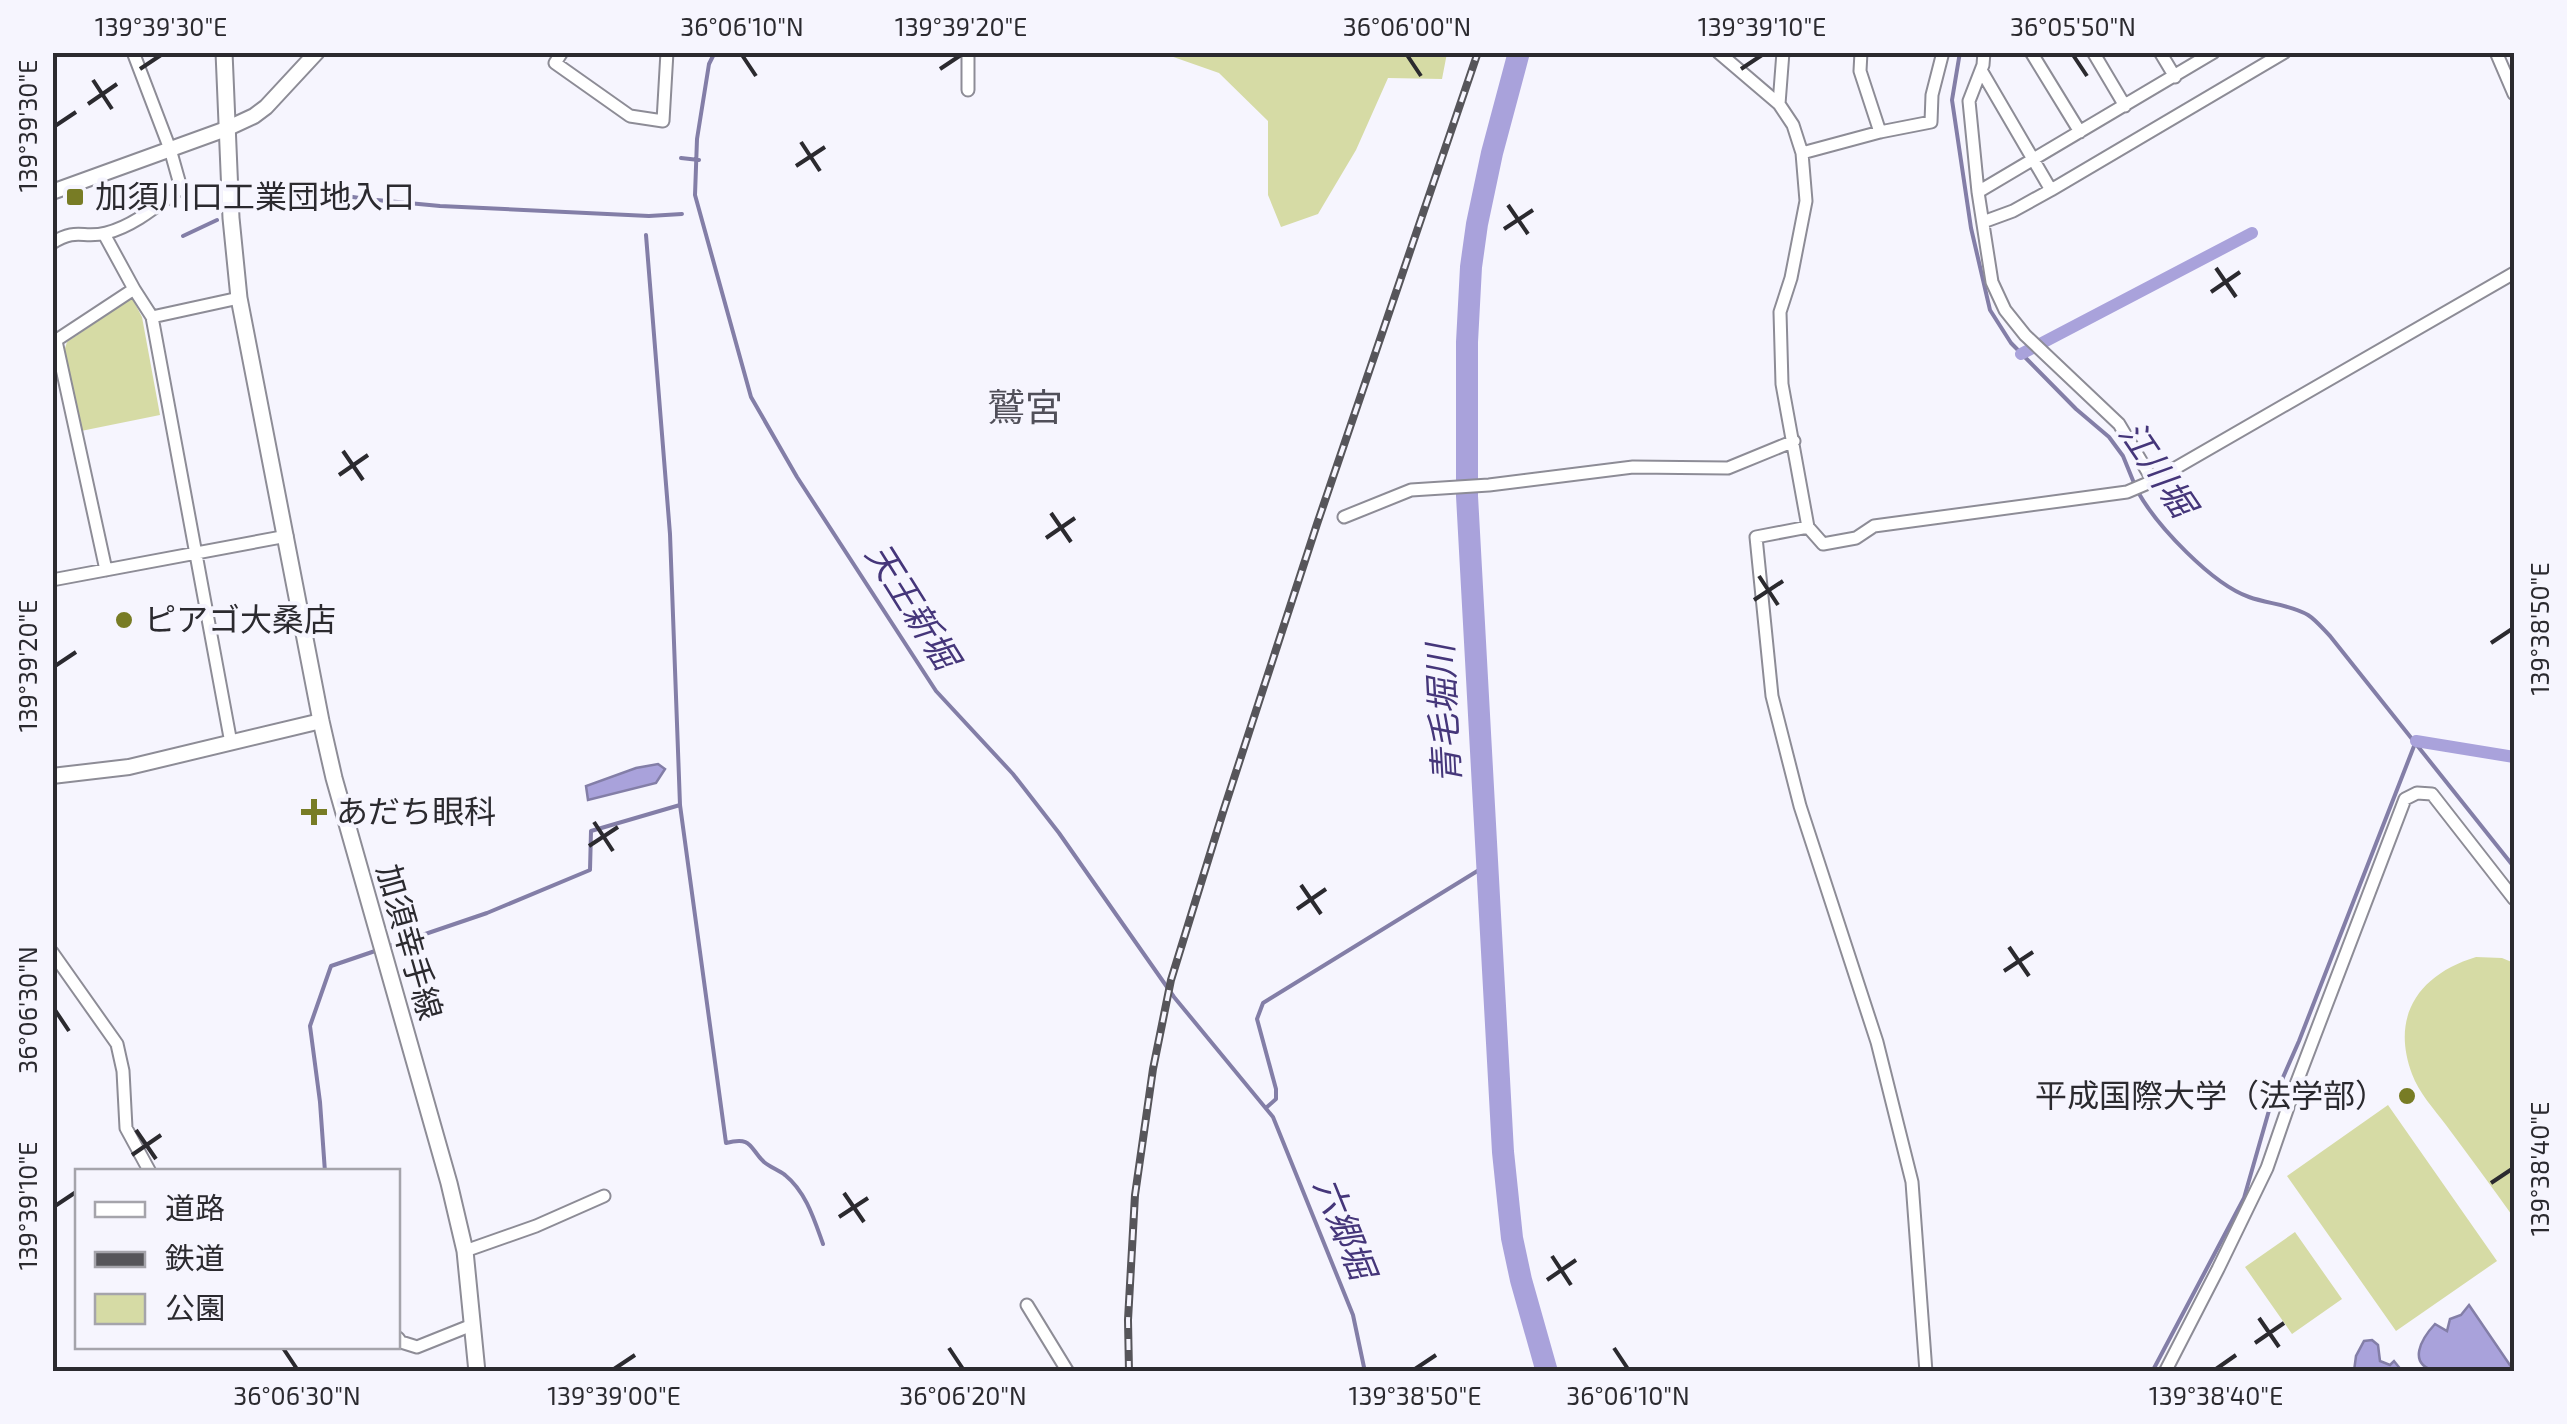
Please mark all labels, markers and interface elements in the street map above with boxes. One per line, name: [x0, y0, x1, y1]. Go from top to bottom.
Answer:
text: 139°39'30"E: [95, 11, 227, 41]
text: 36°06'10"N: [680, 11, 804, 41]
text: 139°39'20"E: [895, 11, 1027, 41]
text: 36°06'00"N: [1343, 11, 1471, 41]
text: 139°39'10"E: [1698, 11, 1826, 41]
text: 36°05'50"N: [2010, 11, 2136, 41]
text: 139°39'30"E: [12, 60, 42, 192]
place label: 加須川口工業団地入口: [95, 176, 415, 214]
marker: 加須川口工業団地入口: [64, 186, 86, 208]
district label: 鷲宮: [987, 383, 1063, 429]
water label: 江川堀: [2112, 413, 2208, 527]
water label: 天王新堀: [859, 534, 971, 680]
text: 139°38'50"E: [2524, 563, 2554, 695]
place label: ピアゴ大桑店: [144, 599, 336, 637]
text: 139°39'20"E: [12, 600, 42, 732]
marker: ピアゴ大桑店: [113, 609, 135, 631]
water label: 青毛堀川: [1417, 639, 1467, 785]
place label: あだち眼科: [336, 791, 496, 829]
marker: あだち眼科: [301, 799, 327, 825]
street label: 加須幸手線: [371, 859, 451, 1024]
text: 36°06'30"N: [12, 946, 42, 1074]
place label: 平成国際大学（法学部）: [2035, 1075, 2387, 1113]
marker: 平成国際大学（法学部）: [2396, 1085, 2418, 1107]
text: 139°38'40"E: [2524, 1102, 2554, 1236]
text: 139°39'10"E: [12, 1142, 42, 1270]
legend: [75, 1169, 400, 1349]
water label: 六郷堀: [1307, 1171, 1387, 1288]
text: 道路: [165, 1189, 225, 1225]
text: 鉄道: [165, 1239, 225, 1275]
text: 公園: [165, 1289, 225, 1325]
text: 36°06'30"N: [233, 1380, 361, 1410]
text: 139°39'00"E: [547, 1380, 681, 1410]
text: 36°06'20"N: [899, 1380, 1027, 1410]
text: 139°38'50"E: [1349, 1380, 1481, 1410]
text: 36°06'10"N: [1566, 1380, 1690, 1410]
text: 139°38'40"E: [2149, 1380, 2283, 1410]

